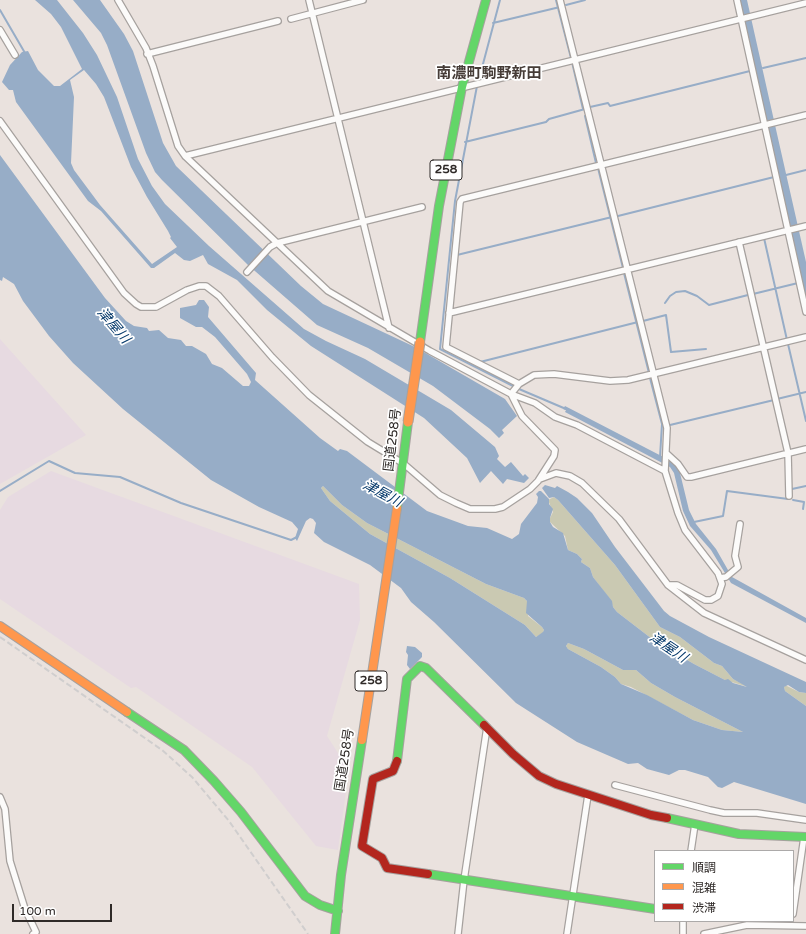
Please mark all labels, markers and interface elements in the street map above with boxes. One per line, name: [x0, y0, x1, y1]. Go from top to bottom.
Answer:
district label: 南濃町駒野新田: [437, 65, 541, 83]
road number: 258: [430, 160, 462, 180]
water label: 津屋川: [93, 305, 133, 347]
street label: 国道258号: [381, 408, 405, 472]
water label: 津屋川: [360, 477, 404, 511]
water label: 津屋川: [646, 629, 690, 667]
road number: 258: [355, 671, 387, 691]
street label: 国道258号: [332, 727, 358, 793]
legend: [654, 850, 794, 922]
text: 順調: [692, 861, 716, 875]
text: 混雑: [692, 881, 716, 895]
scale bar: [14, 896, 114, 922]
text: 渋滞: [692, 901, 716, 915]
text: 100 m: [19, 904, 56, 918]

